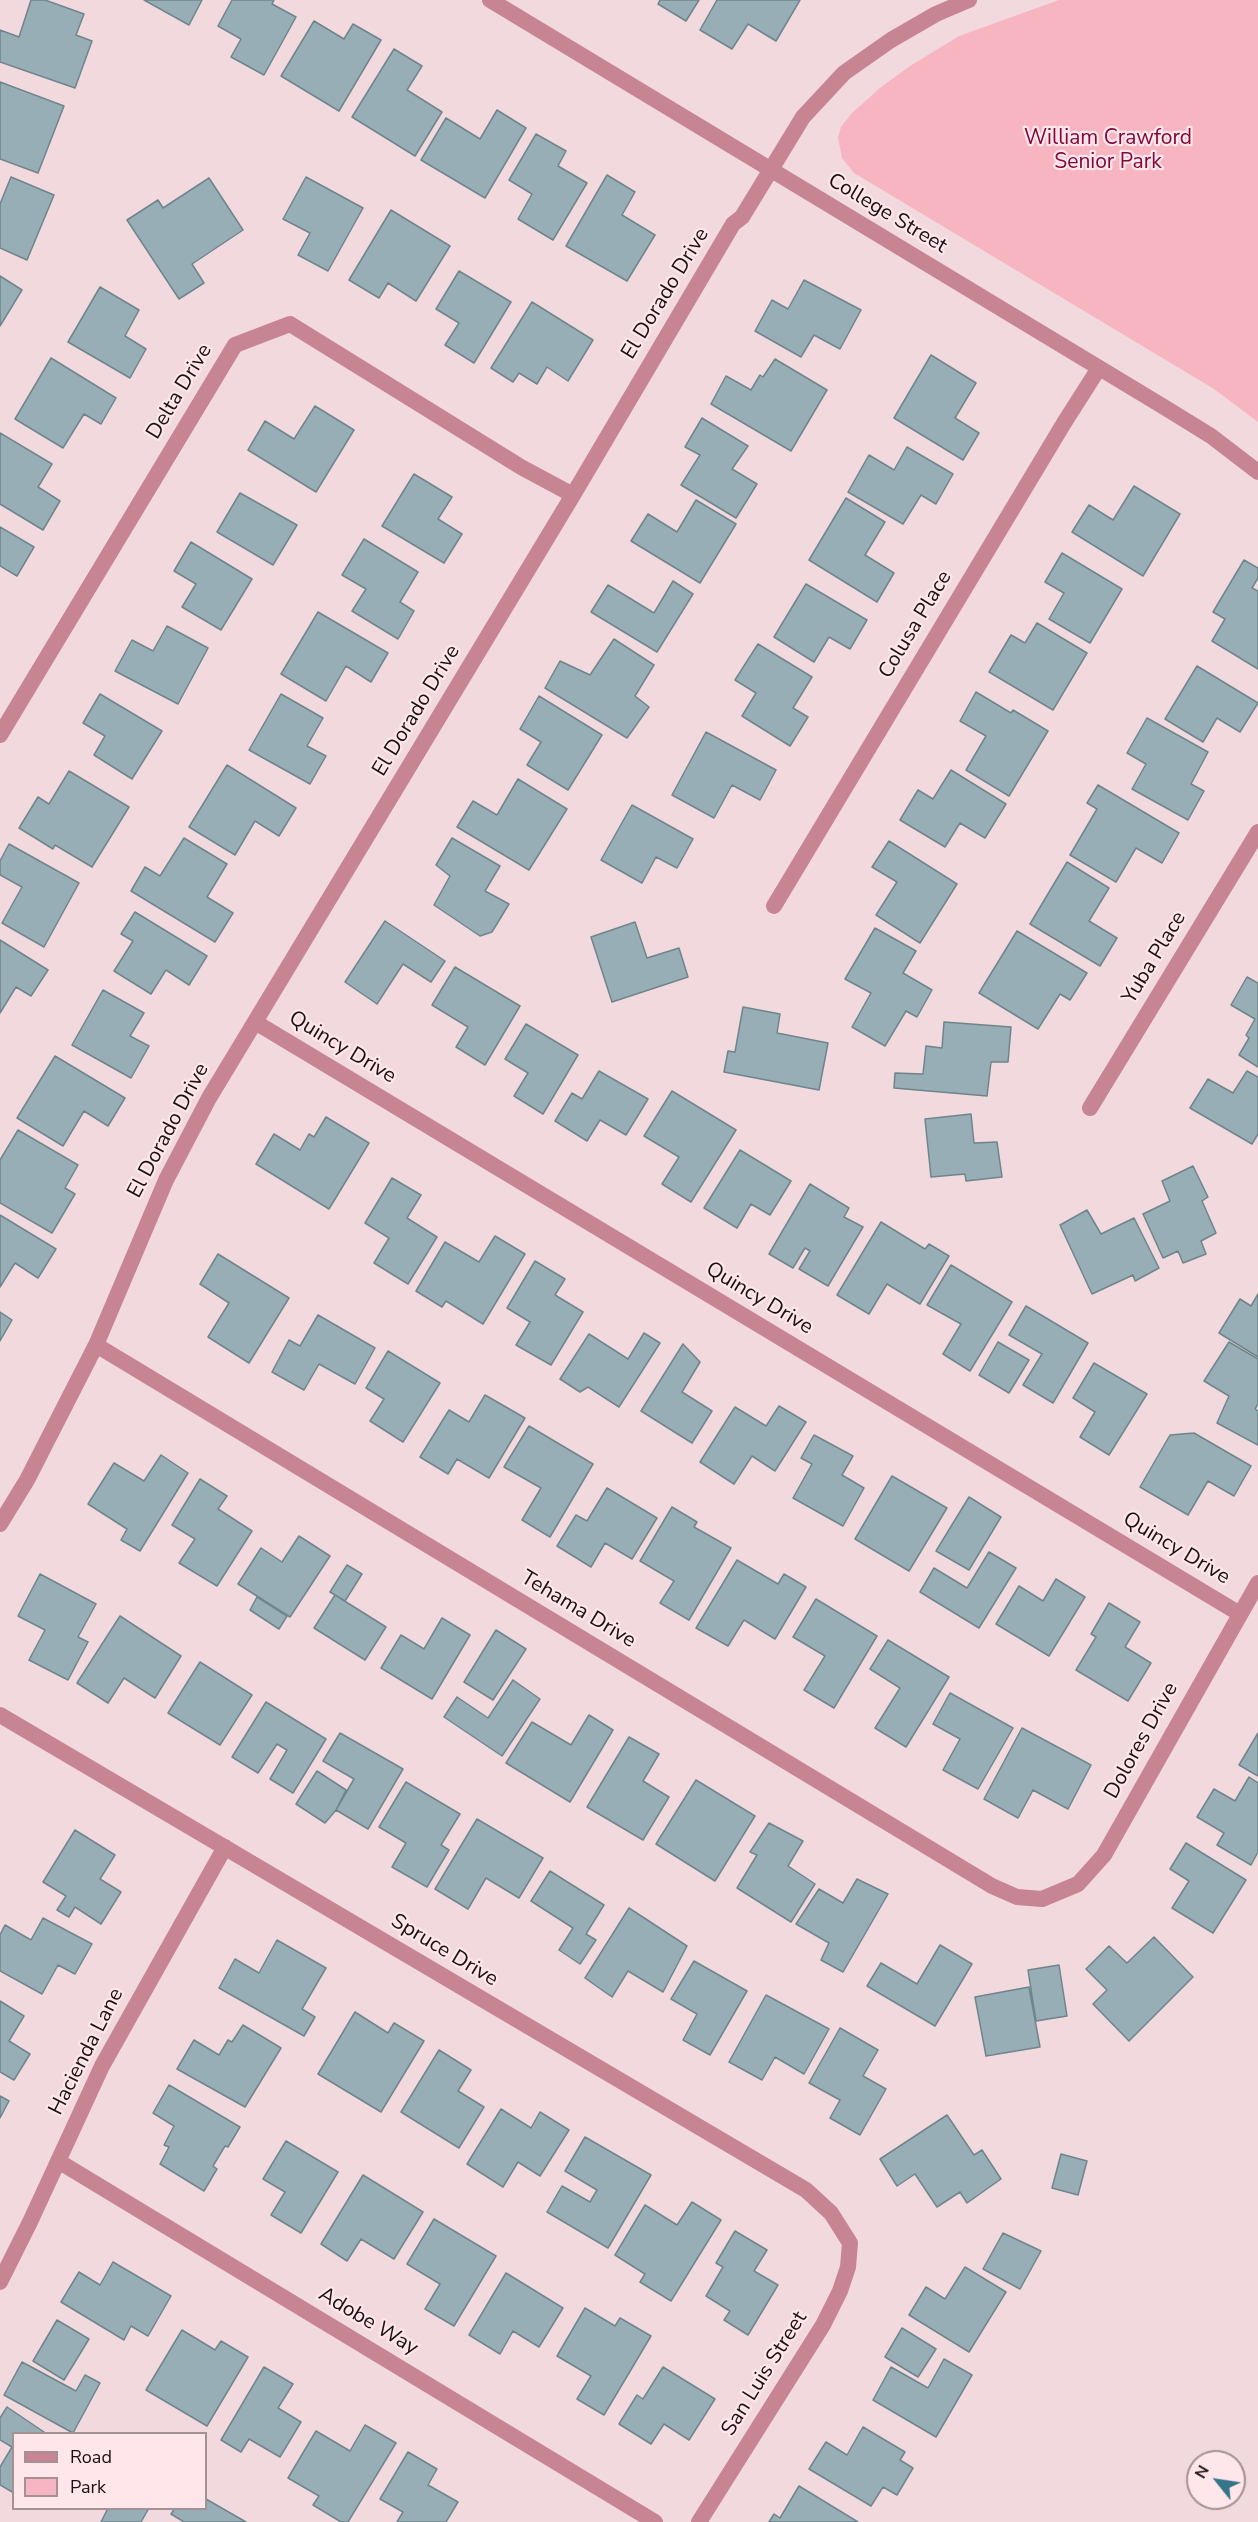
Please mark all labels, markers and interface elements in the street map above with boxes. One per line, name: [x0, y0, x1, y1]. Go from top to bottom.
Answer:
park label: William Crawford Senior Park: [1024, 126, 1192, 176]
street label: College Street: [823, 169, 951, 259]
street label: El Dorado Drive: [617, 224, 715, 364]
street label: Delta Drive: [142, 340, 218, 444]
street label: Colusa Place: [874, 567, 958, 683]
street label: El Dorado Drive: [368, 641, 466, 781]
street label: Yuba Place: [1118, 907, 1192, 1009]
street label: Quincy Drive: [284, 1006, 400, 1090]
street label: El Dorado Drive: [123, 1059, 215, 1203]
street label: Quincy Drive: [701, 1257, 817, 1341]
street label: Quincy Drive: [1118, 1507, 1234, 1591]
street label: Tehama Drive: [516, 1566, 640, 1654]
street label: Dolores Drive: [1100, 1679, 1184, 1803]
street label: Spruce Drive: [386, 1909, 502, 1993]
street label: Hacienda Lane: [44, 1984, 130, 2120]
street label: Adobe Way: [314, 2282, 422, 2362]
street label: San Luis Street: [717, 2307, 813, 2441]
legend: [12, 2432, 207, 2510]
text: Road: [70, 2445, 112, 2469]
north arrow: [1186, 2450, 1246, 2510]
text: N: [1190, 2461, 1215, 2483]
text: Park: [70, 2475, 106, 2499]

